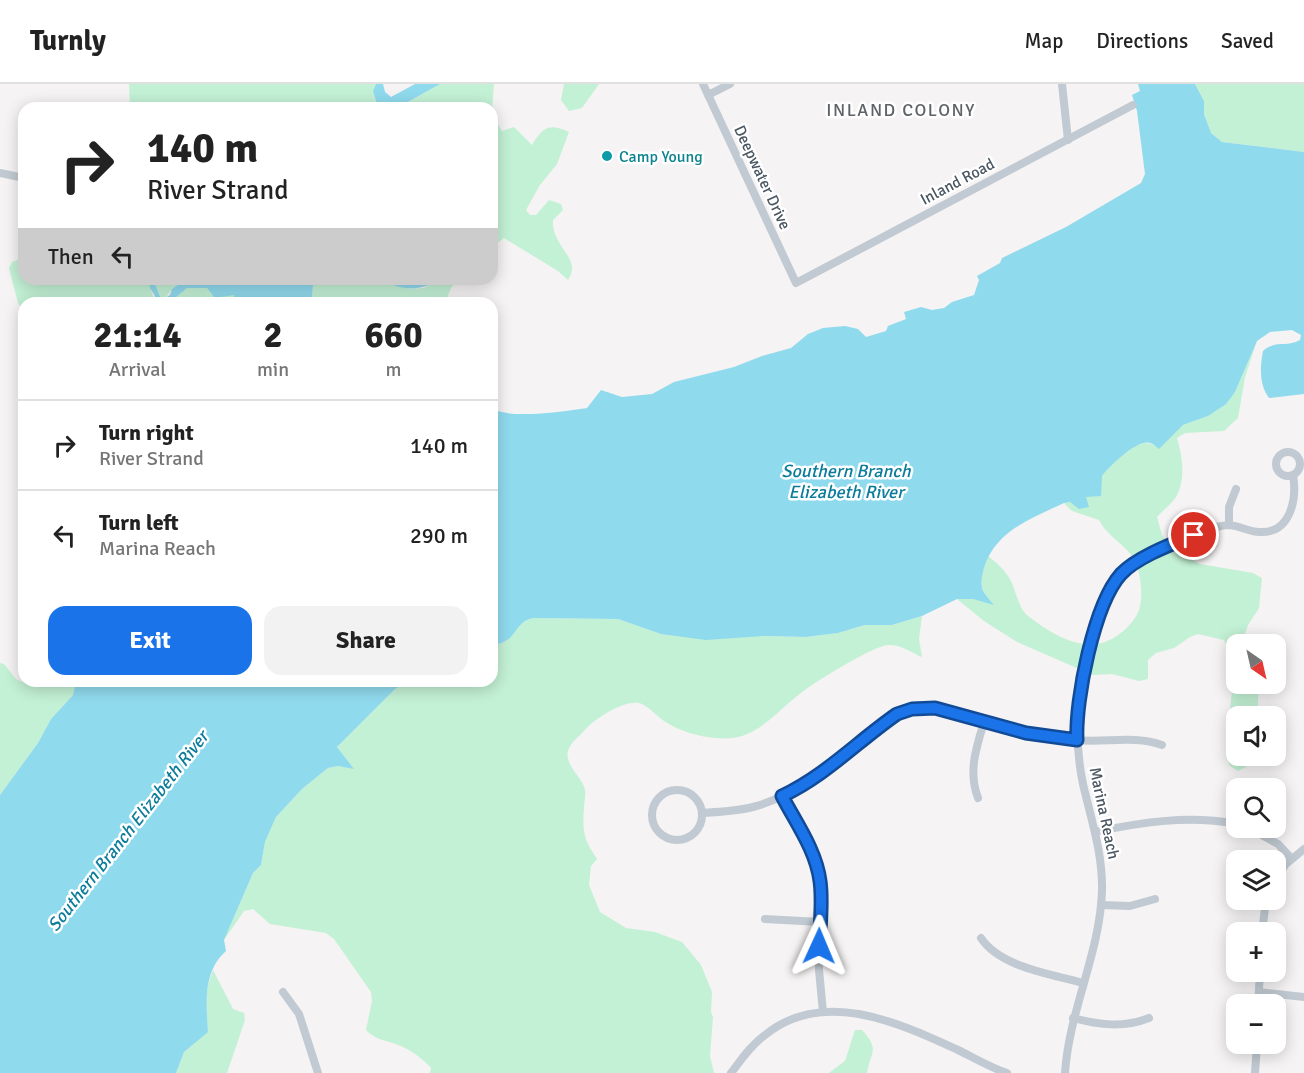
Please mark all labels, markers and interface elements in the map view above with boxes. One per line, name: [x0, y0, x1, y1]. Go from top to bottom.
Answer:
text: Turnly: [30, 24, 106, 58]
text: Map: [1025, 28, 1063, 54]
text: Directions: [1096, 28, 1188, 54]
text: Saved: [1221, 28, 1274, 54]
district label: INLAND COLONY: [826, 99, 976, 121]
street label: Deepwater Drive: [729, 122, 795, 233]
text: 140 m: [147, 123, 258, 174]
icon: right: [48, 126, 126, 204]
place label: Camp Young: [619, 147, 703, 167]
marker: Camp Young: [600, 149, 614, 163]
street label: Inland Road: [917, 154, 998, 210]
text: River Strand: [147, 174, 289, 207]
icon: left: [106, 240, 139, 273]
text: Then: [48, 243, 94, 270]
text: 21:14: [93, 313, 182, 358]
text: 2: [263, 313, 283, 358]
text: 660: [364, 313, 423, 358]
text: Arrival: [109, 357, 166, 382]
text: min: [257, 357, 289, 382]
text: m: [386, 357, 402, 382]
text: Turn right: [99, 419, 194, 446]
icon: right: [48, 429, 81, 462]
text: 140 m: [410, 432, 468, 459]
text: River Strand: [99, 446, 204, 471]
water label: Southern Branch Elizabeth River: [781, 460, 912, 503]
text: Turn left: [99, 509, 179, 536]
pin: [1168, 509, 1219, 560]
icon: arrive: [1177, 518, 1210, 551]
icon: left: [48, 519, 81, 552]
text: 290 m: [410, 522, 468, 549]
text: Marina Reach: [99, 536, 216, 561]
button: Exit: [48, 606, 252, 675]
button: Share: [264, 606, 468, 675]
north arrow: [1226, 634, 1286, 694]
map controls: [1226, 634, 1286, 1054]
button: sound: [1226, 706, 1286, 766]
water label: Southern Branch Elizabeth River: [43, 725, 215, 936]
street label: Marina Reach: [1085, 765, 1124, 861]
button: search: [1226, 778, 1286, 838]
button: layers: [1226, 850, 1286, 910]
position arrow: [787, 914, 851, 978]
button: +: [1226, 922, 1286, 982]
button: −: [1226, 994, 1286, 1054]

